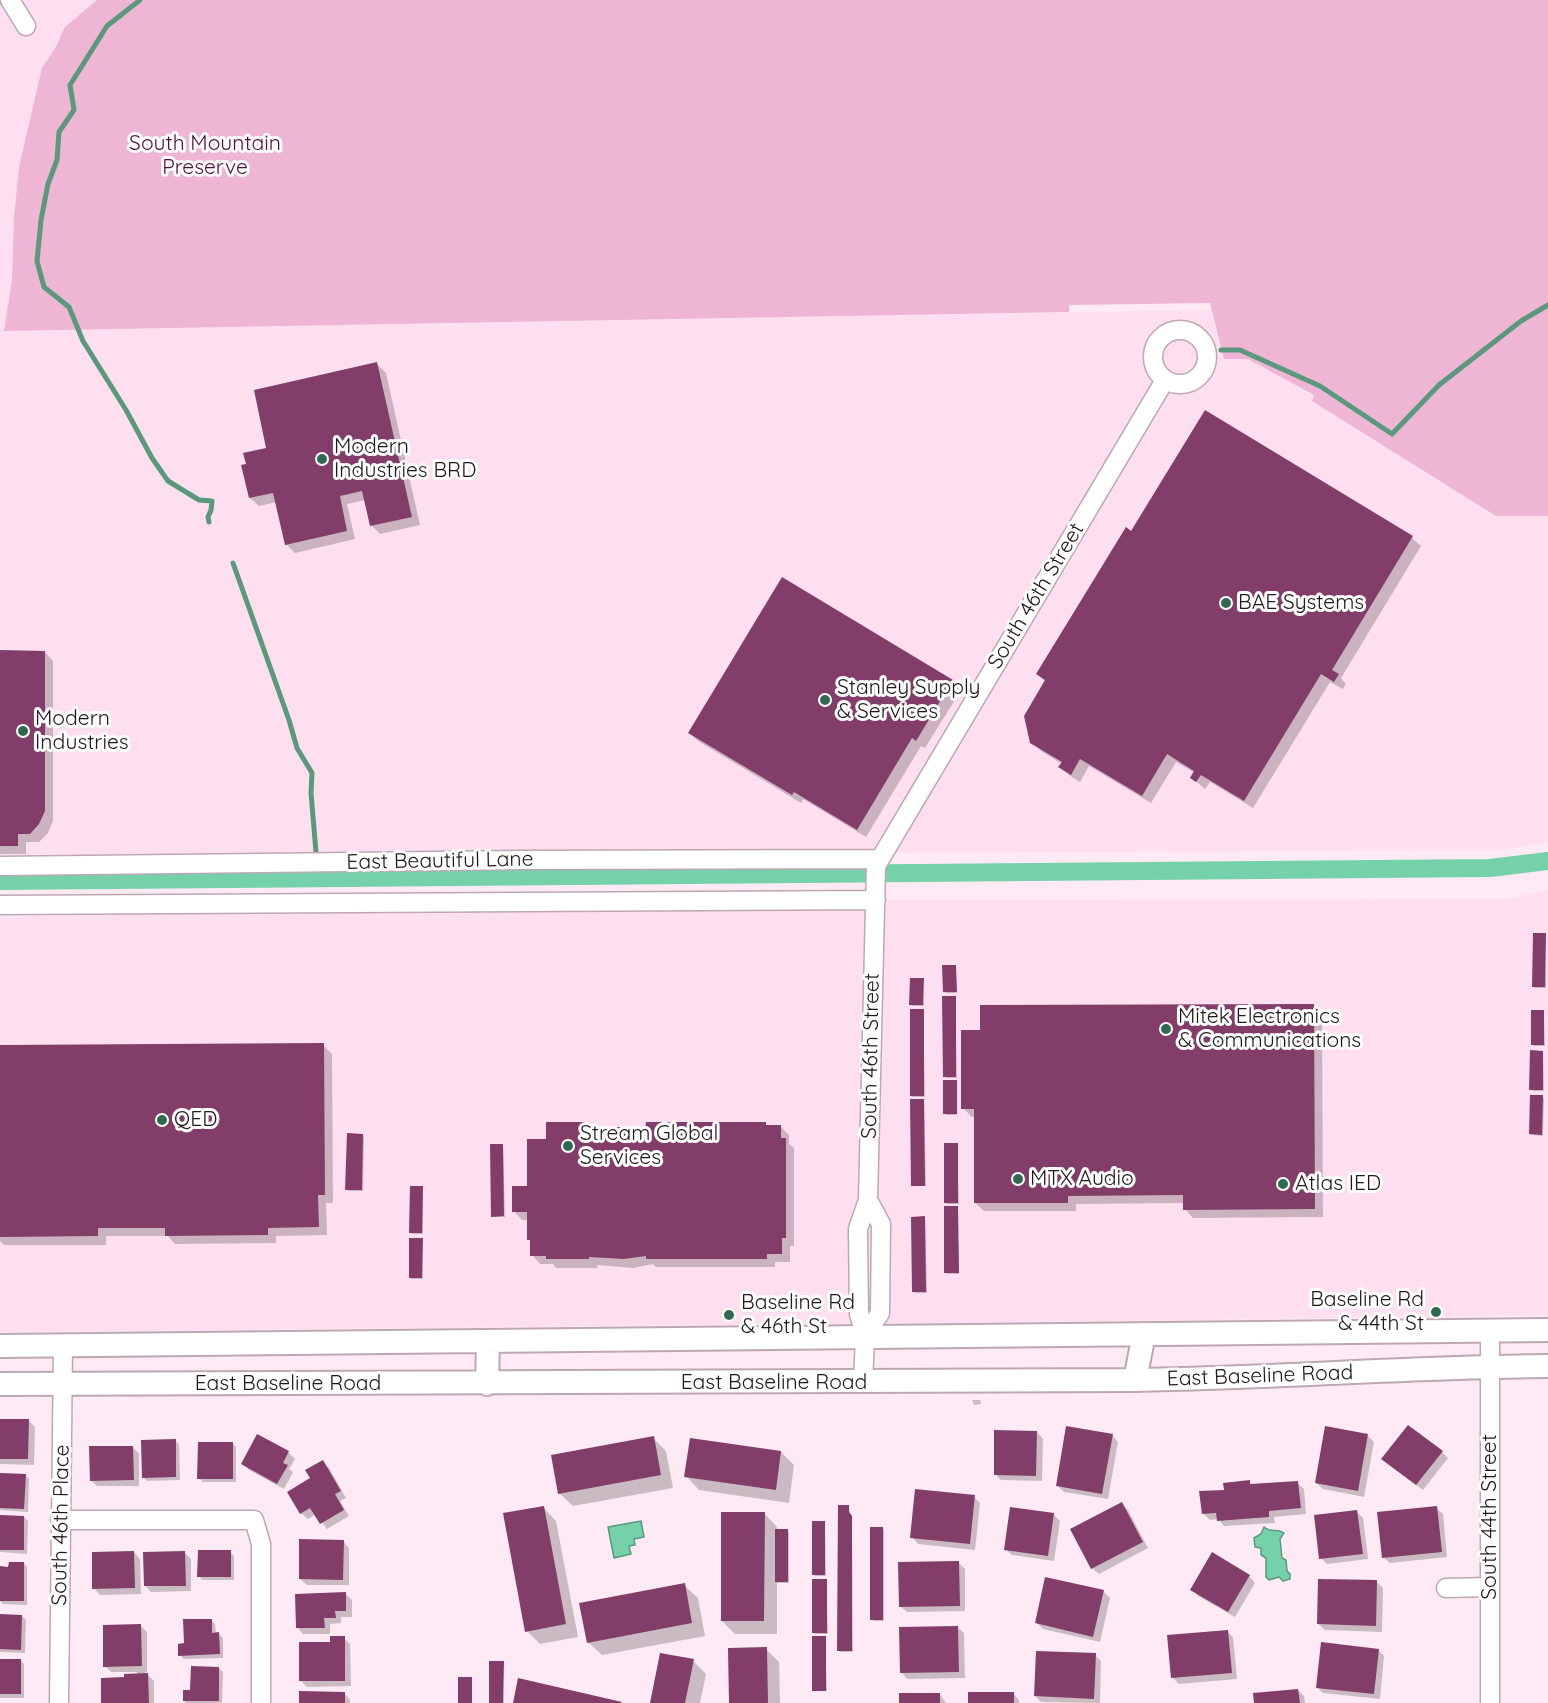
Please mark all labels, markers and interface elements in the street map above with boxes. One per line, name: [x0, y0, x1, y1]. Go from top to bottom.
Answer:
park label: South Mountain Preserve: [129, 131, 281, 181]
place label: Modern Industries BRD: [334, 434, 476, 484]
marker: Modern Industries BRD: [315, 452, 329, 466]
street label: South 46th Street: [983, 518, 1089, 674]
place label: BAE Systems: [1238, 590, 1364, 616]
marker: BAE Systems: [1219, 596, 1233, 610]
place label: Stanley Supply & Services: [837, 675, 980, 725]
marker: Stanley Supply & Services: [818, 693, 832, 707]
place label: Modern Industries: [35, 706, 129, 756]
marker: Modern Industries: [16, 724, 30, 738]
street label: East Beautiful Lane: [346, 847, 534, 875]
street label: South 46th Street: [857, 973, 885, 1139]
place label: Mitek Electronics & Communications: [1178, 1004, 1361, 1054]
marker: Mitek Electronics & Communications: [1159, 1022, 1173, 1036]
place label: QED: [174, 1107, 217, 1133]
marker: QED: [155, 1113, 169, 1127]
place label: Stream Global Services: [580, 1121, 718, 1171]
marker: Stream Global Services: [561, 1139, 575, 1153]
place label: MTX Audio: [1030, 1166, 1134, 1192]
place label: Atlas IED: [1295, 1171, 1381, 1197]
marker: MTX Audio: [1011, 1172, 1025, 1186]
marker: Atlas IED: [1276, 1177, 1290, 1191]
place label: Baseline Rd & 44th St: [1310, 1287, 1424, 1337]
place label: Baseline Rd & 46th St: [741, 1290, 855, 1340]
marker: Baseline Rd & 44th St: [1429, 1305, 1443, 1319]
marker: Baseline Rd & 46th St: [722, 1308, 736, 1322]
street label: East Baseline Road: [1166, 1360, 1354, 1392]
street label: East Baseline Road: [681, 1370, 867, 1396]
street label: East Baseline Road: [195, 1371, 381, 1397]
street label: South 44th Street: [1477, 1434, 1503, 1600]
street label: South 46th Place: [47, 1444, 75, 1606]

